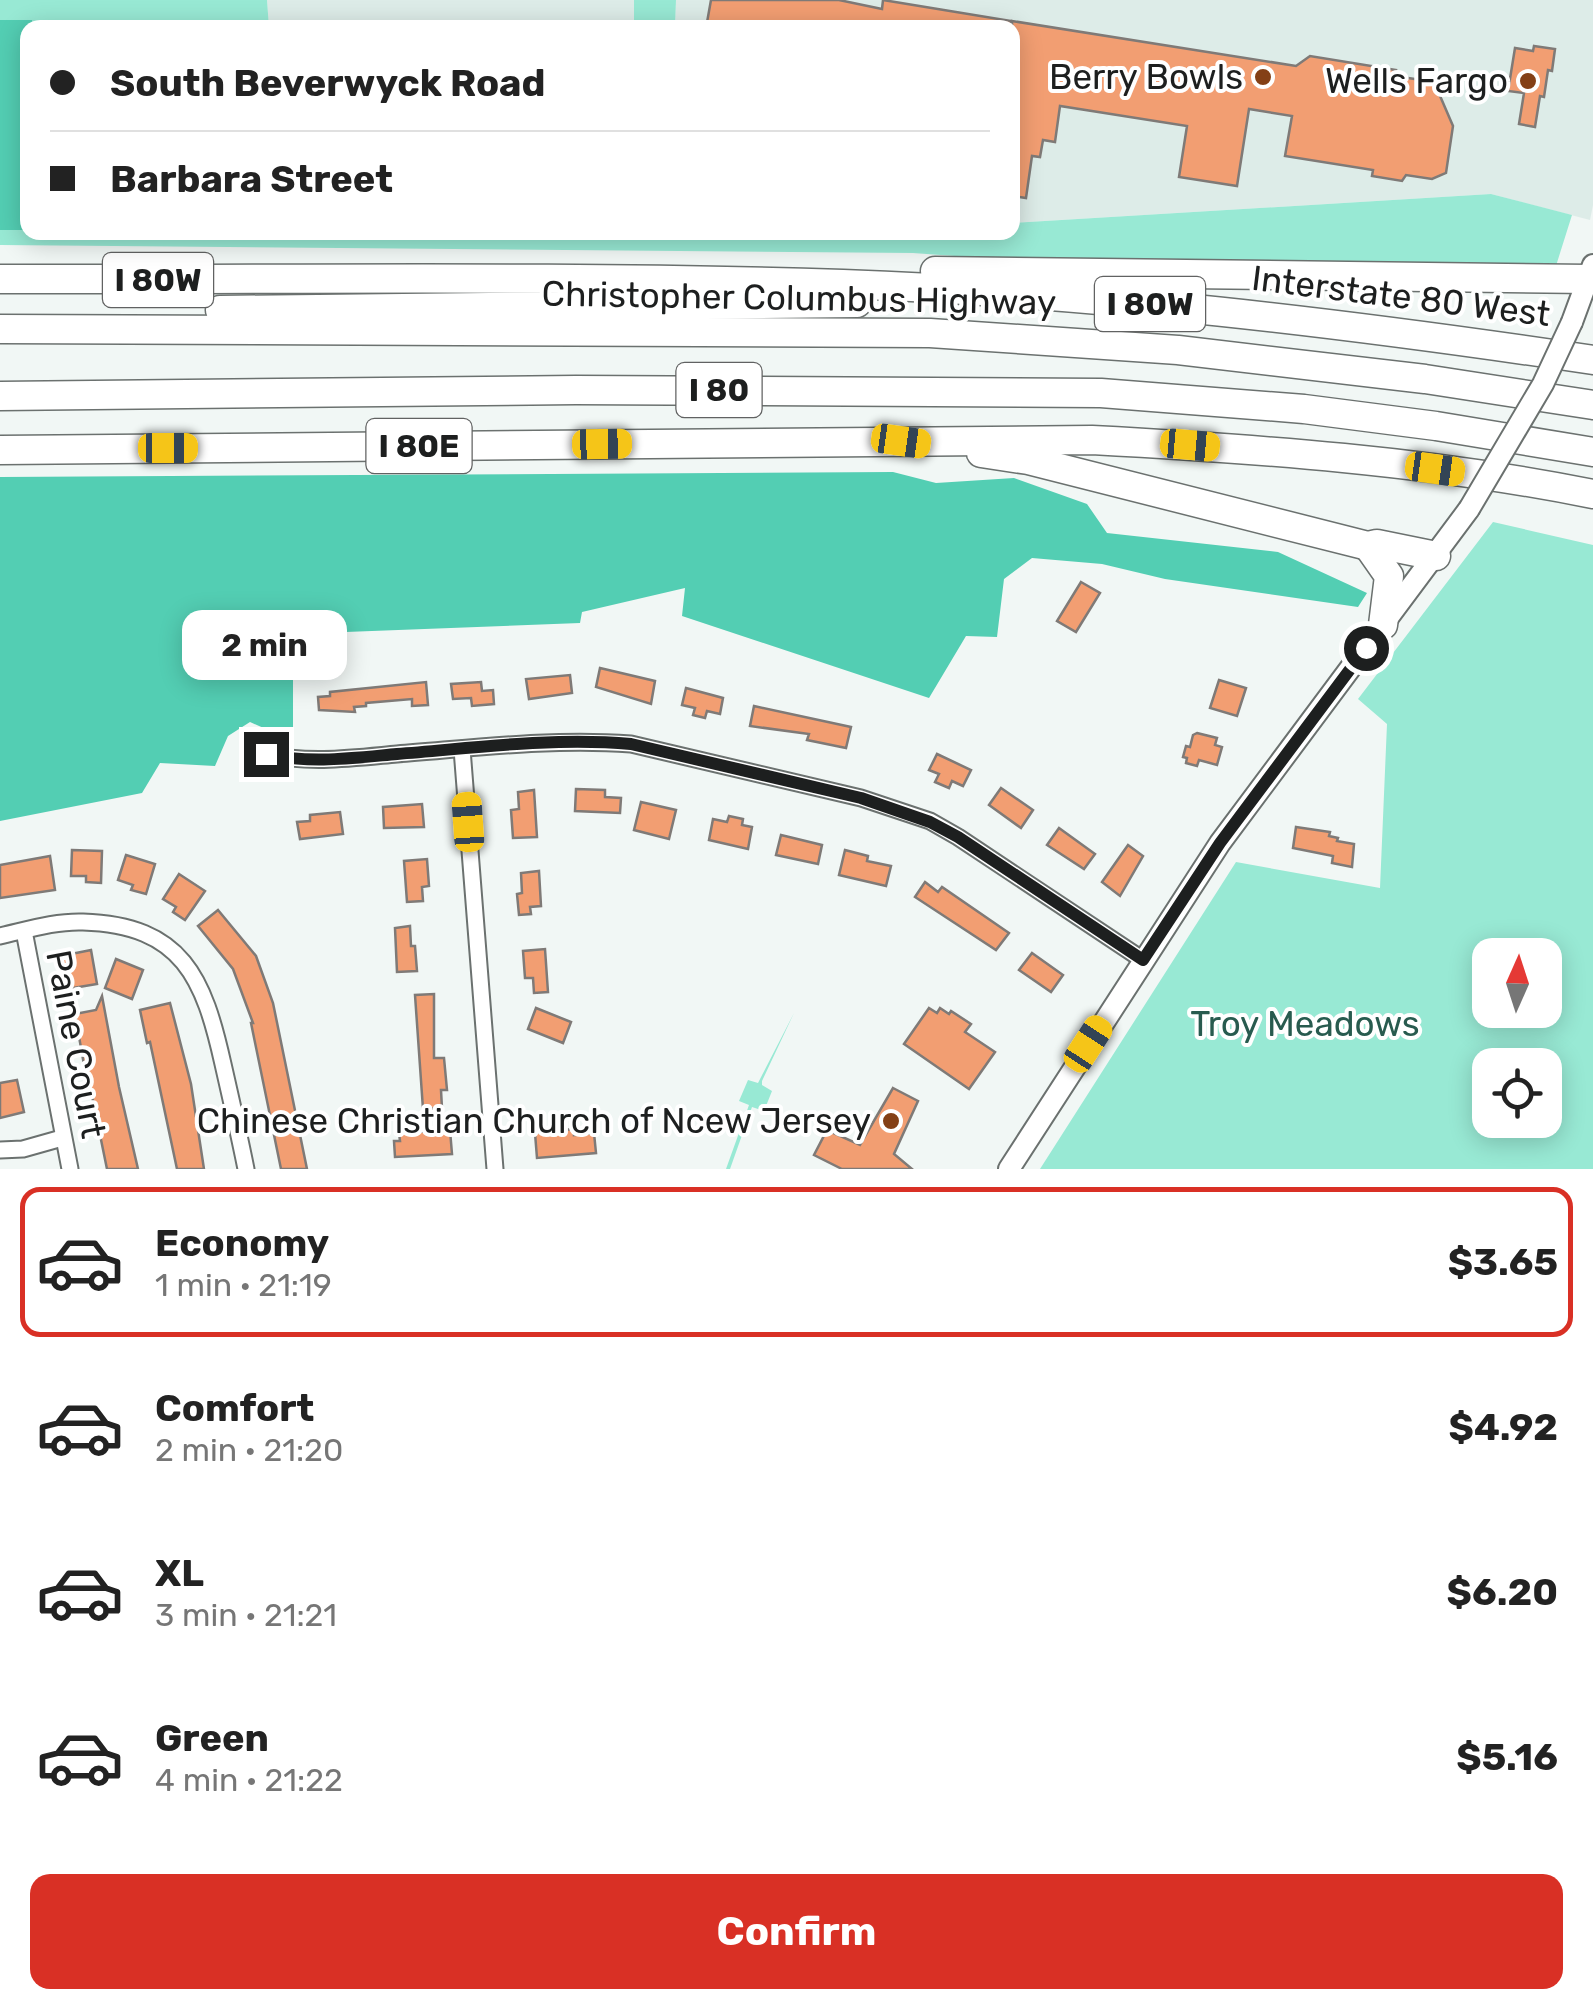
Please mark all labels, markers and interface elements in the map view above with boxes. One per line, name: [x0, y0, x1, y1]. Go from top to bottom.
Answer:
place label: Berry Bowls: [1049, 56, 1243, 98]
text: South Beverwyck Road: [110, 60, 546, 106]
place label: Wells Fargo: [1325, 60, 1508, 102]
marker: Berry Bowls: [1252, 66, 1274, 88]
marker: Wells Fargo: [1517, 70, 1539, 92]
text: Barbara Street: [110, 156, 393, 202]
road number: I 80W: [103, 253, 213, 307]
street label: Interstate 80 West: [1249, 257, 1553, 335]
street label: Christopher Columbus Highway: [541, 273, 1057, 323]
road number: I 80W: [1095, 277, 1205, 331]
road number: I 80: [676, 363, 762, 417]
road number: I 80E: [366, 419, 472, 473]
car: [869, 422, 933, 460]
car: [1159, 427, 1221, 463]
car: [572, 428, 632, 460]
car: [138, 433, 198, 463]
car: [1403, 450, 1467, 488]
callout: 2 min: [184, 609, 348, 679]
text: 2 min: [221, 626, 308, 664]
route start: [1344, 626, 1389, 671]
route end: [244, 732, 289, 777]
car: [451, 791, 485, 853]
north arrow: [1472, 938, 1562, 1028]
map controls: [1472, 938, 1562, 1138]
street label: Paine Court: [37, 946, 115, 1142]
park label: Troy Meadows: [1190, 1003, 1420, 1045]
car: [1059, 1011, 1117, 1077]
button: locate: [1472, 1048, 1562, 1138]
place label: Chinese Christian Church of Ncew Jersey: [197, 1100, 871, 1142]
marker: Chinese Christian Church of Ncew Jersey: [880, 1110, 902, 1132]
icon: car: [35, 1217, 125, 1307]
text: Economy: [155, 1220, 329, 1266]
text: $3.65: [1448, 1239, 1558, 1285]
text: 1 min · 21:19: [155, 1266, 332, 1304]
icon: car: [35, 1382, 125, 1472]
text: Comfort: [155, 1385, 314, 1431]
text: $4.92: [1449, 1404, 1558, 1450]
text: 2 min · 21:20: [155, 1431, 343, 1469]
icon: car: [35, 1547, 125, 1637]
text: XL: [155, 1550, 204, 1596]
text: $6.20: [1447, 1569, 1558, 1615]
text: 3 min · 21:21: [155, 1596, 337, 1634]
icon: car: [35, 1712, 125, 1802]
text: Green: [155, 1715, 269, 1761]
text: $5.16: [1456, 1734, 1558, 1780]
text: 4 min · 21:22: [155, 1761, 343, 1799]
button: Confirm: [30, 1874, 1563, 1989]

